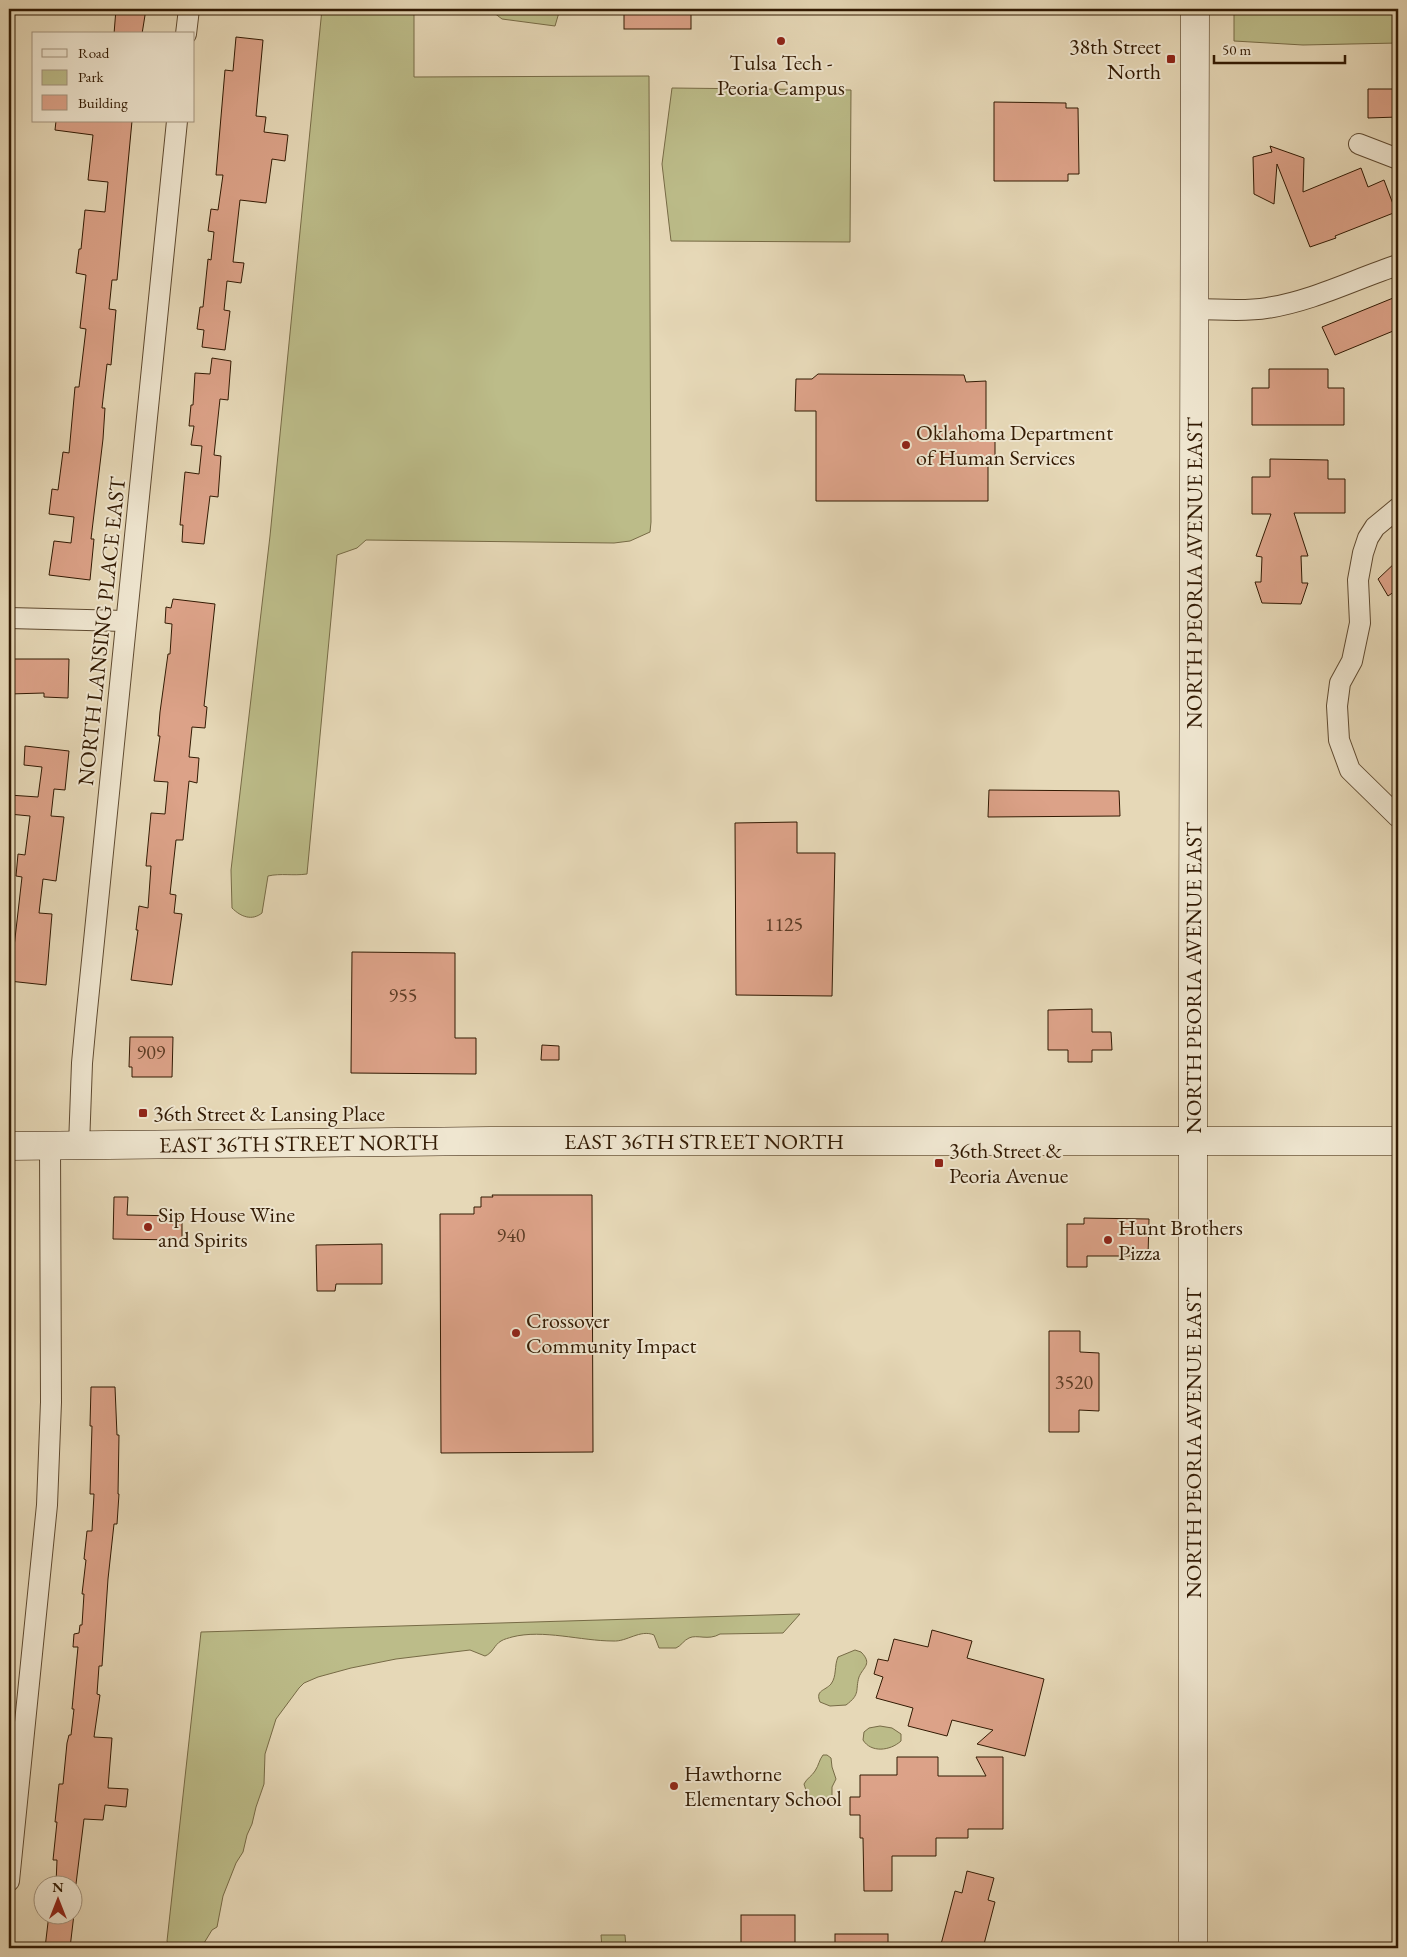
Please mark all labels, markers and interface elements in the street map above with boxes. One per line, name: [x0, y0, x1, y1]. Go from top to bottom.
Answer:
legend: [32, 32, 195, 122]
place label: 38th Street North: [1069, 32, 1161, 86]
scale bar: [1214, 32, 1346, 64]
marker: Tulsa Tech - Peoria Campus: [775, 35, 787, 47]
text: 50 m: [1222, 40, 1251, 59]
text: Road: [78, 43, 110, 62]
place label: Tulsa Tech - Peoria Campus: [717, 48, 845, 102]
marker: 38th Street North: [1165, 53, 1177, 65]
text: Park: [78, 67, 105, 86]
text: Building: [78, 93, 128, 112]
street label: NORTH PEORIA AVENUE EAST: [1180, 417, 1209, 729]
place label: Oklahoma Department of Human Services: [916, 418, 1113, 472]
marker: Oklahoma Department of Human Services: [900, 439, 912, 451]
street label: NORTH LANSING PLACE EAST: [71, 475, 132, 787]
street label: NORTH PEORIA AVENUE EAST: [1179, 822, 1208, 1134]
house number: 1125: [765, 911, 803, 937]
house number: 955: [389, 982, 417, 1008]
house number: 909: [137, 1039, 166, 1065]
place label: 36th Street & Lansing Place: [153, 1099, 386, 1128]
marker: 36th Street & Lansing Place: [137, 1107, 149, 1119]
street label: EAST 36TH STREET NORTH: [564, 1127, 844, 1156]
street label: EAST 36TH STREET NORTH: [159, 1128, 439, 1159]
place label: 36th Street & Peoria Avenue: [949, 1136, 1069, 1190]
marker: 36th Street & Peoria Avenue: [933, 1157, 945, 1169]
place label: Sip House Wine and Spirits: [158, 1200, 296, 1254]
place label: Hunt Brothers Pizza: [1118, 1213, 1243, 1267]
marker: Sip House Wine and Spirits: [142, 1221, 154, 1233]
house number: 940: [497, 1222, 526, 1248]
marker: Hunt Brothers Pizza: [1102, 1234, 1114, 1246]
street label: NORTH PEORIA AVENUE EAST: [1179, 1287, 1208, 1599]
place label: Crossover Community Impact: [526, 1306, 697, 1360]
marker: Crossover Community Impact: [510, 1327, 522, 1339]
house number: 3520: [1055, 1369, 1094, 1395]
place label: Hawthorne Elementary School: [684, 1759, 842, 1813]
marker: Hawthorne Elementary School: [668, 1780, 680, 1792]
north arrow: [32, 1874, 82, 1924]
text: N: [52, 1878, 64, 1896]

